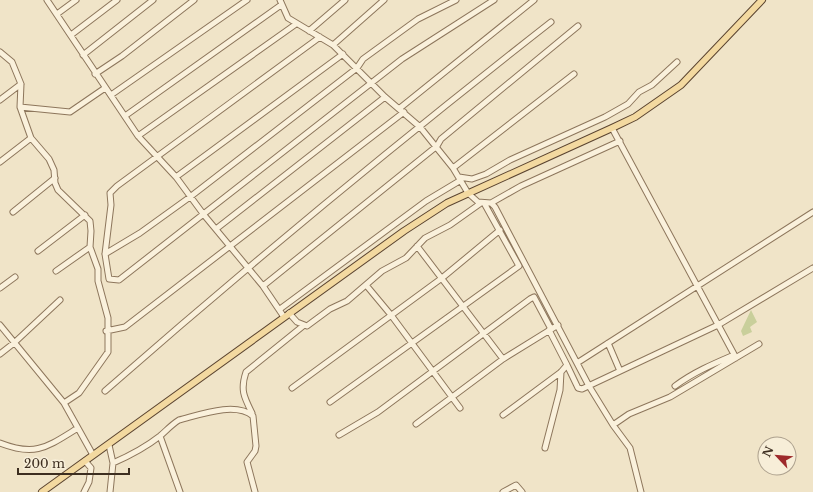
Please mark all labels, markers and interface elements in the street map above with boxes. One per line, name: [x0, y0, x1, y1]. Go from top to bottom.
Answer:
north arrow: [757, 436, 797, 476]
text: N: [759, 443, 777, 459]
scale bar: [18, 450, 129, 476]
text: 200 m: [24, 456, 65, 471]

